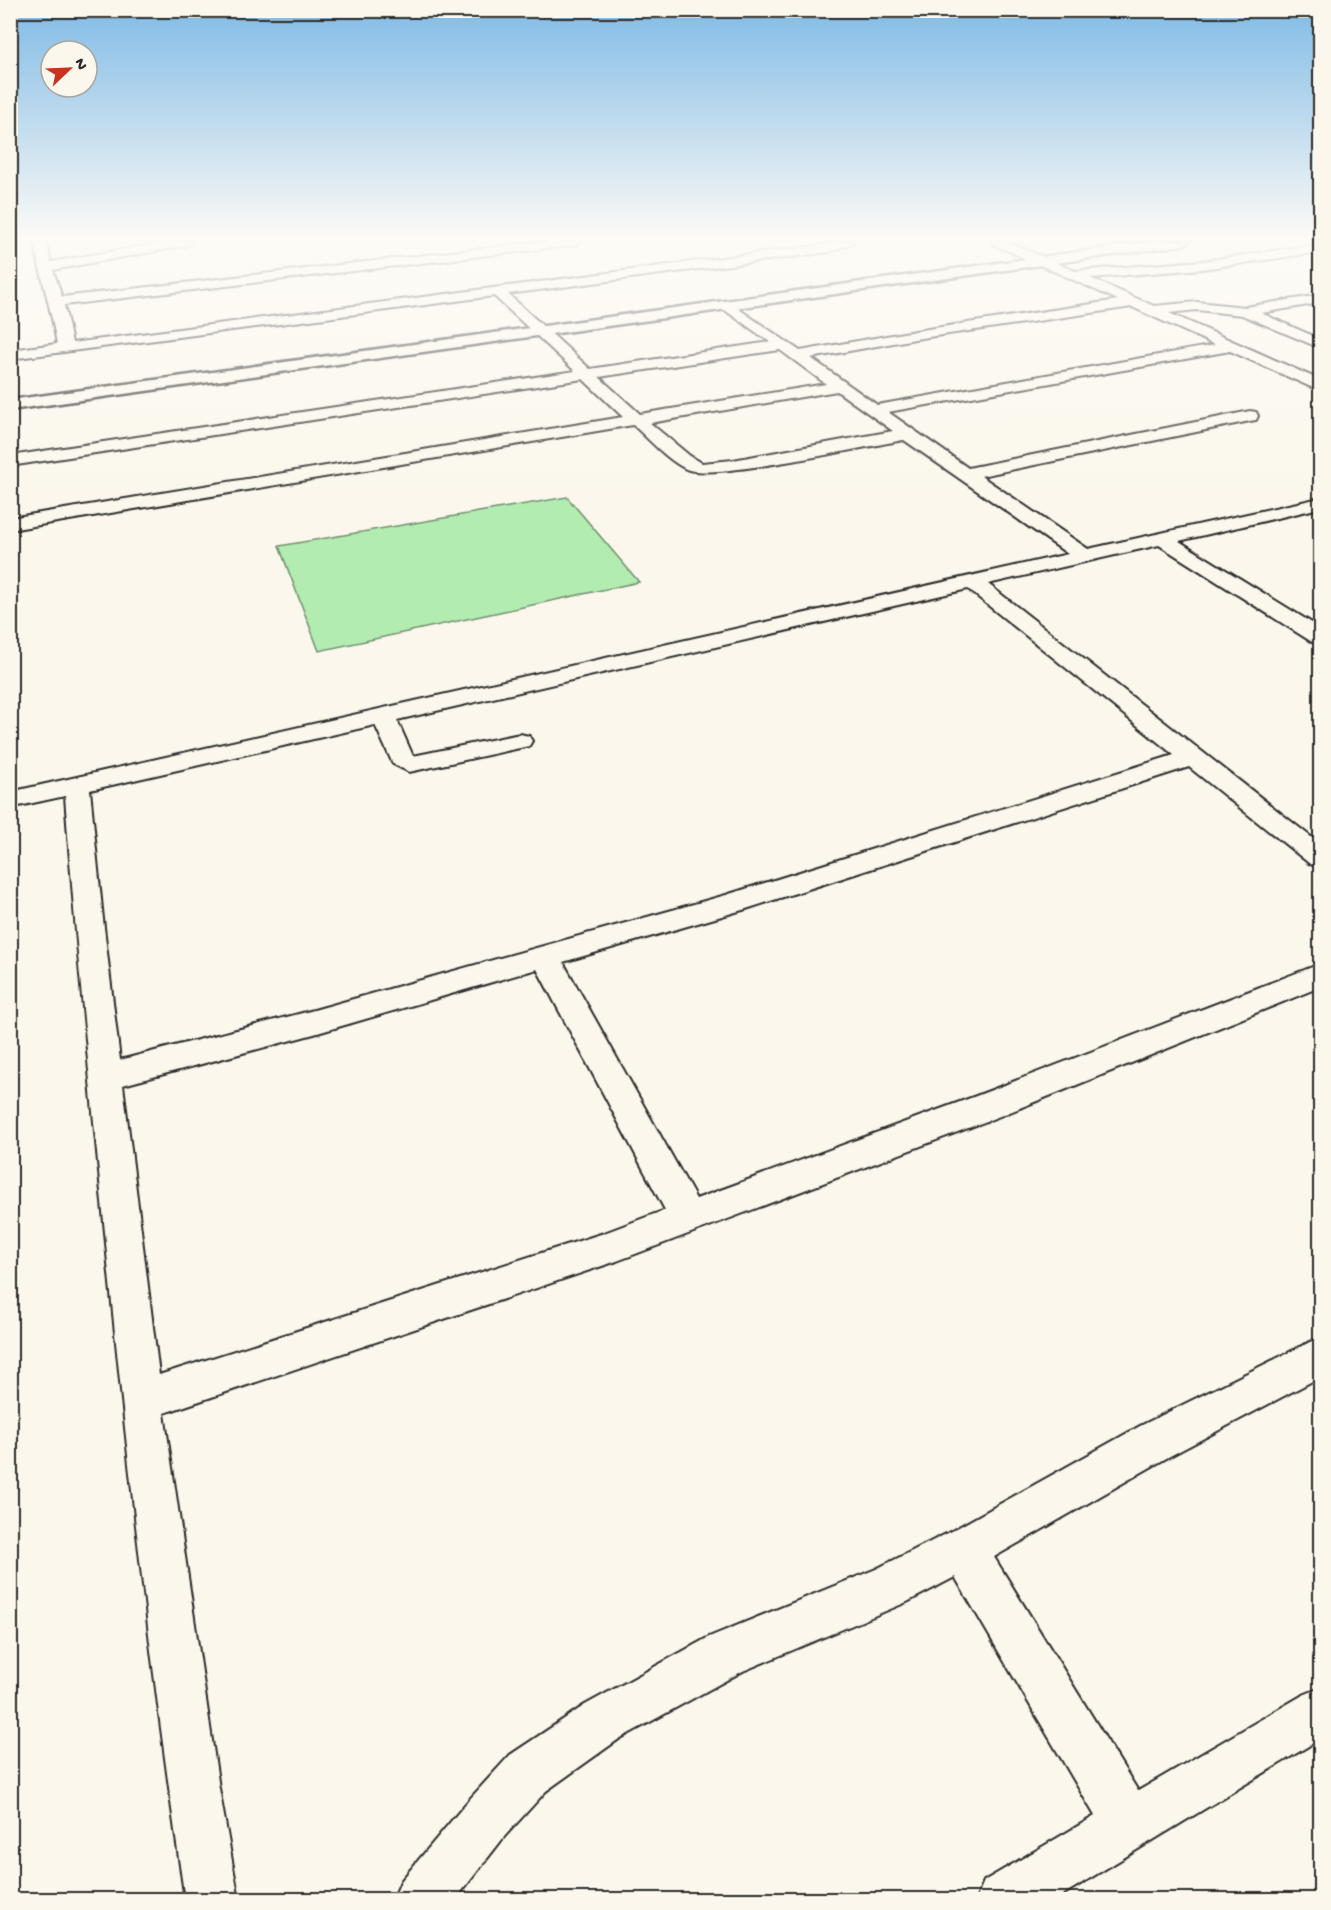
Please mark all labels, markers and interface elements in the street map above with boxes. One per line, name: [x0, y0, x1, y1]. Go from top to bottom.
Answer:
north arrow: [39, 39, 99, 99]
text: N: [69, 56, 91, 74]

